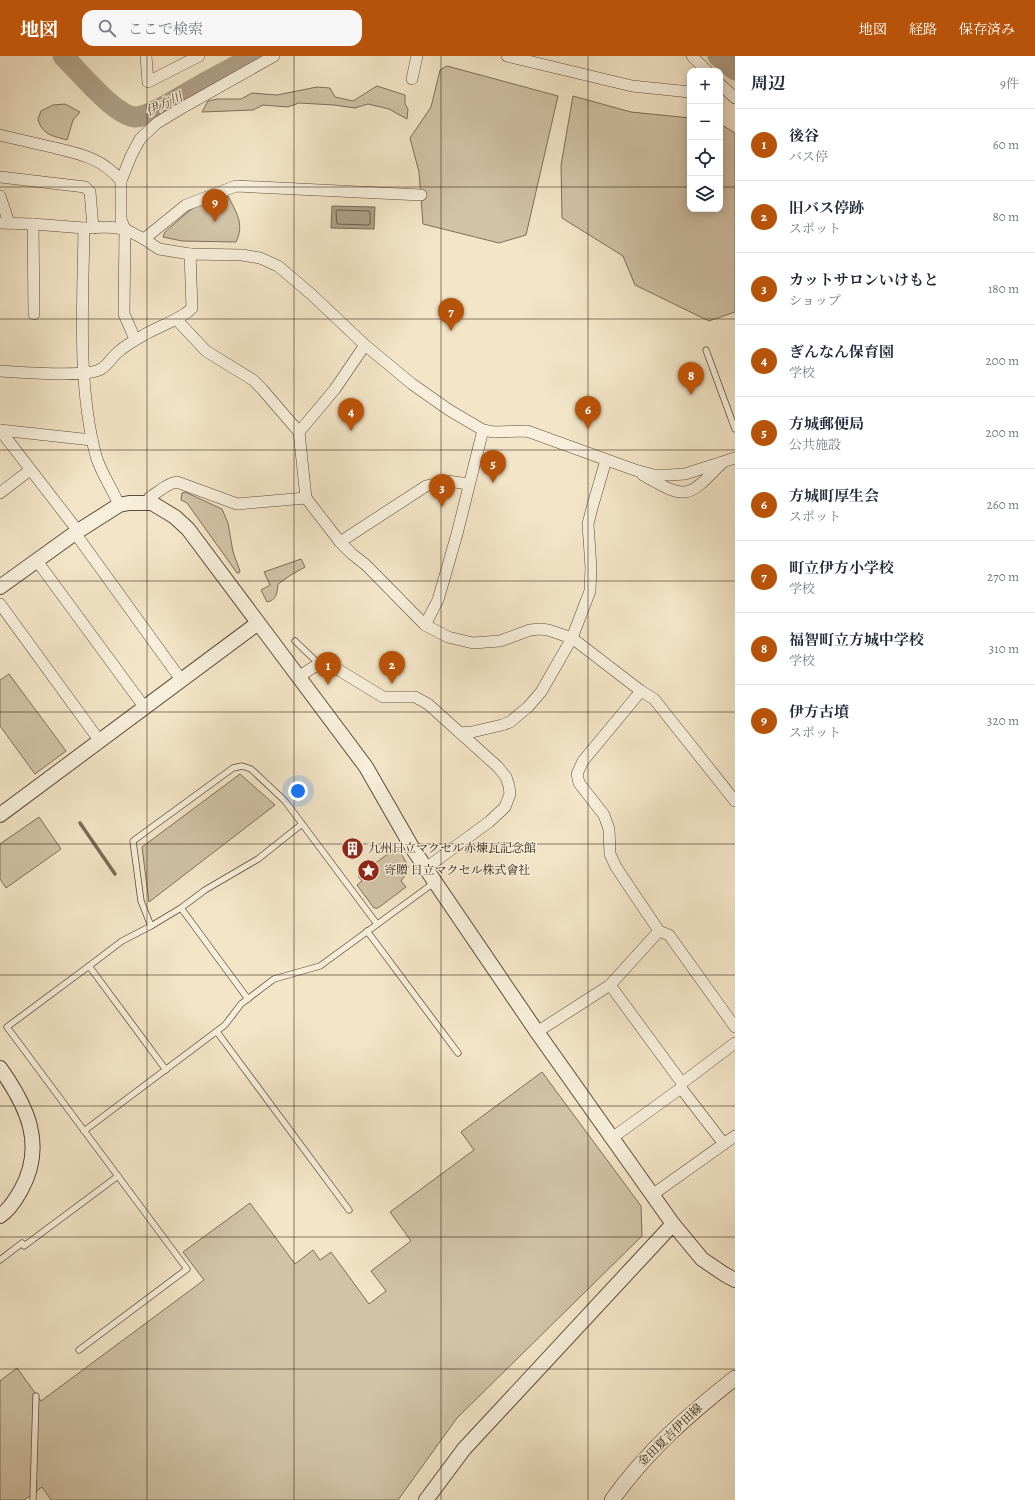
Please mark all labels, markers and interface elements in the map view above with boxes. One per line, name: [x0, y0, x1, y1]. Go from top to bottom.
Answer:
search box: [82, 10, 362, 46]
text: 地図: [20, 17, 58, 43]
icon: search: [96, 17, 118, 39]
text: ここで検索: [128, 19, 203, 39]
text: 地図: [859, 20, 887, 39]
text: 経路: [909, 20, 937, 39]
text: 保存済み: [959, 20, 1015, 39]
map controls: [687, 68, 723, 212]
button: +: [687, 68, 723, 104]
text: 周辺: [751, 72, 785, 95]
text: 9件: [1000, 75, 1019, 92]
water label: 伊方川: [143, 87, 187, 120]
button: −: [687, 104, 723, 140]
text: 後谷: [789, 126, 819, 146]
text: 1: [762, 136, 766, 153]
text: 60 m: [993, 136, 1019, 153]
button: locate: [687, 140, 723, 176]
text: バス停: [789, 148, 828, 165]
button: layers: [687, 176, 723, 212]
pin: 9: [202, 189, 228, 222]
text: 旧バス停跡: [789, 198, 864, 218]
text: 2: [761, 208, 767, 225]
text: 80 m: [992, 208, 1019, 225]
text: スポット: [789, 220, 841, 237]
text: カットサロンいけもと: [789, 270, 939, 290]
text: 3: [761, 280, 767, 297]
text: 180 m: [988, 280, 1019, 297]
text: ショップ: [789, 292, 841, 309]
pin: 7: [438, 298, 464, 331]
text: ぎんなん保育園: [789, 342, 894, 362]
text: 4: [761, 352, 767, 369]
text: 200 m: [986, 352, 1019, 369]
pin: 8: [678, 362, 704, 395]
text: 学校: [789, 364, 815, 381]
pin: 6: [575, 396, 601, 429]
pin: 4: [338, 398, 364, 431]
text: 方城郵便局: [789, 414, 864, 434]
text: 5: [761, 424, 767, 441]
text: 200 m: [986, 424, 1019, 441]
text: 公共施設: [789, 436, 841, 453]
pin: 5: [480, 450, 506, 483]
pin: 3: [429, 474, 455, 507]
text: 方城町厚生会: [789, 486, 879, 506]
text: 6: [761, 496, 767, 513]
text: 260 m: [986, 496, 1019, 513]
text: スポット: [789, 508, 841, 525]
text: 町立伊方小学校: [789, 558, 894, 578]
text: 7: [761, 568, 767, 585]
text: 270 m: [987, 568, 1019, 585]
text: 学校: [789, 580, 815, 597]
text: 福智町立方城中学校: [789, 630, 924, 650]
text: 8: [761, 640, 767, 657]
text: 310 m: [989, 640, 1019, 657]
pin: 2: [379, 651, 405, 684]
pin: 1: [315, 652, 341, 685]
text: 学校: [789, 652, 815, 669]
text: 伊方古墳: [789, 702, 849, 722]
text: 9: [761, 712, 767, 729]
text: 320 m: [987, 712, 1019, 729]
text: スポット: [789, 724, 841, 741]
your location: [288, 781, 308, 801]
building icon: 九州日立マクセル赤煉瓦記念館: [339, 835, 365, 861]
place label: 九州日立マクセル赤煉瓦記念館: [368, 840, 536, 856]
place icon: 寄贈 日立マクセル株式會社: [356, 857, 382, 883]
place label: 寄贈 日立マクセル株式會社: [384, 862, 530, 878]
street label: 金田夏吉伊田線: [634, 1400, 706, 1470]

